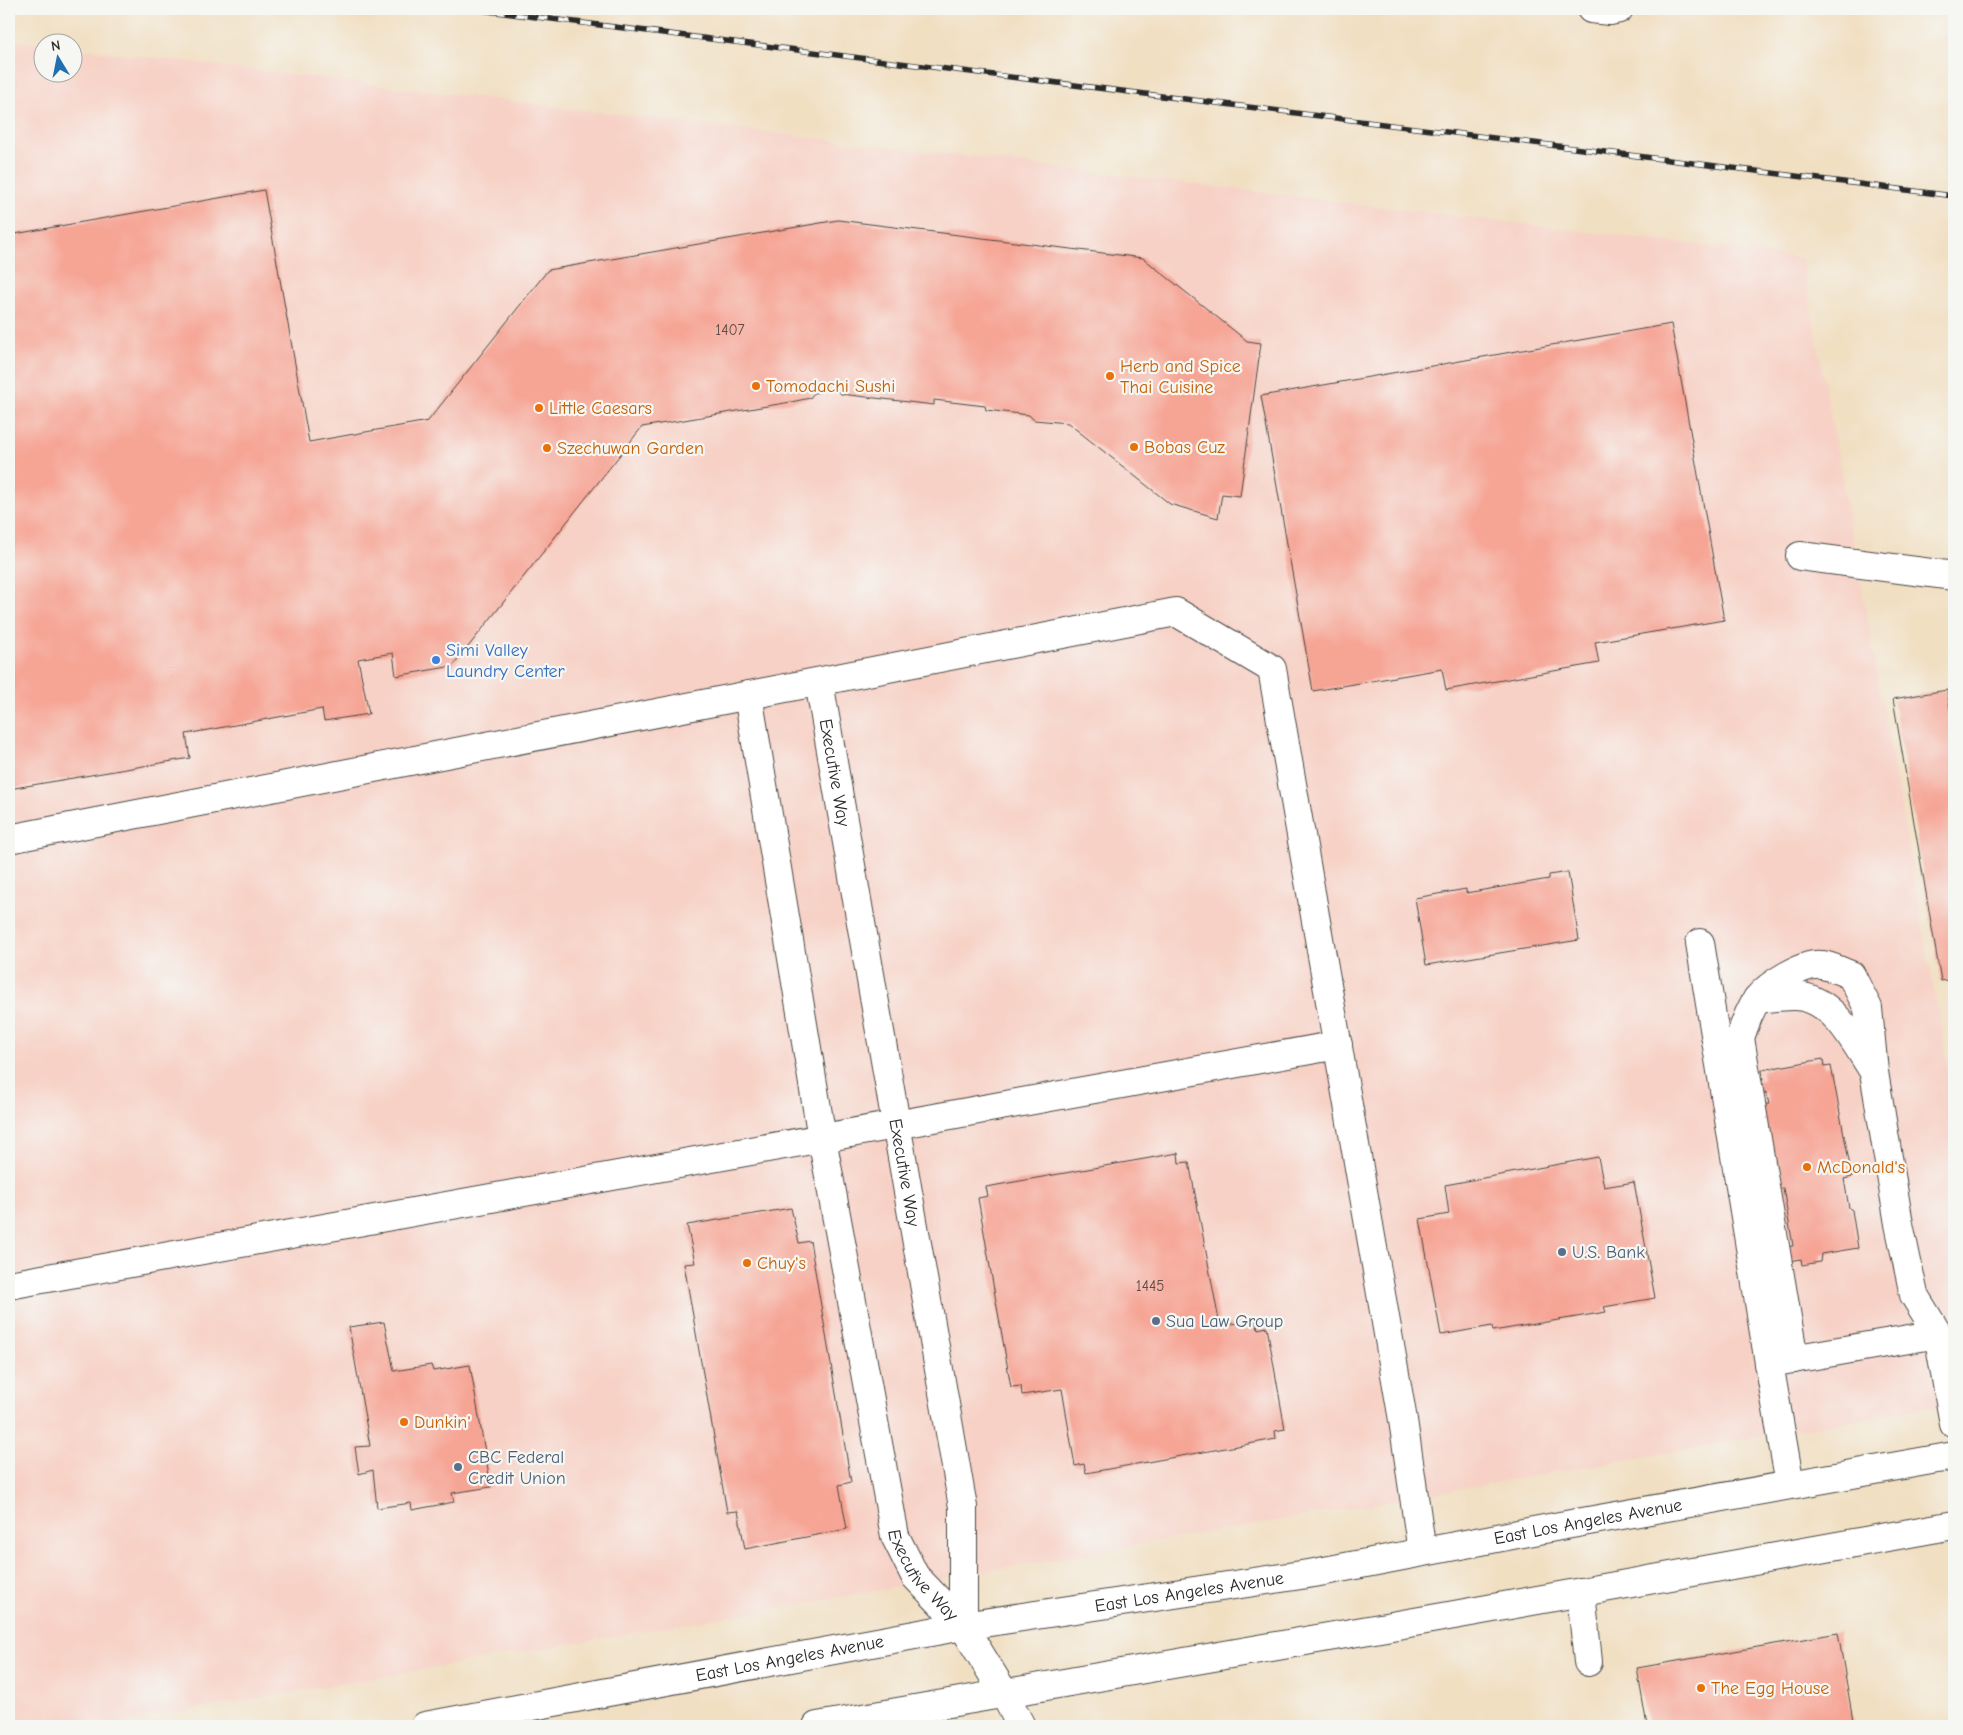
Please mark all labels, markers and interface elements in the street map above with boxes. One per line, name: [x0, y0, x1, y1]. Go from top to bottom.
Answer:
north arrow: [32, 32, 82, 82]
text: N: [50, 37, 62, 55]
house number: 1407: [715, 321, 745, 339]
place label: Herb and Spice Thai Cuisine: [1120, 356, 1241, 398]
marker: Herb and Spice Thai Cuisine: [1104, 370, 1116, 382]
place label: Tomodachi Sushi: [766, 376, 895, 397]
marker: Tomodachi Sushi: [750, 380, 762, 392]
place label: Little Caesars: [549, 398, 652, 419]
marker: Little Caesars: [533, 402, 545, 414]
place label: Bobas Cuz: [1144, 437, 1225, 458]
place label: Szechuwan Garden: [557, 438, 704, 459]
marker: Bobas Cuz: [1128, 441, 1140, 453]
marker: Szechuwan Garden: [541, 442, 553, 454]
place label: Simi Valley Laundry Center: [446, 640, 566, 682]
marker: Simi Valley Laundry Center: [430, 654, 442, 666]
street label: Executive Way: [815, 717, 855, 829]
street label: Executive Way: [885, 1117, 925, 1229]
place label: McDonald's: [1817, 1157, 1905, 1178]
marker: McDonald's: [1801, 1161, 1813, 1173]
place label: U.S. Bank: [1572, 1242, 1645, 1263]
marker: U.S. Bank: [1556, 1246, 1568, 1258]
place label: Chuy's: [757, 1253, 806, 1274]
marker: Chuy's: [741, 1257, 753, 1269]
house number: 1445: [1136, 1277, 1164, 1295]
place label: Sua Law Group: [1166, 1311, 1283, 1332]
marker: Sua Law Group: [1150, 1315, 1162, 1327]
place label: Dunkin': [414, 1412, 471, 1433]
marker: Dunkin': [398, 1416, 410, 1428]
place label: CBC Federal Credit Union: [468, 1447, 566, 1489]
marker: CBC Federal Credit Union: [452, 1461, 464, 1473]
street label: East Los Angeles Avenue: [1492, 1494, 1684, 1549]
street label: Executive Way: [884, 1528, 963, 1626]
street label: East Los Angeles Avenue: [1093, 1567, 1285, 1616]
street label: East Los Angeles Avenue: [694, 1630, 885, 1686]
place label: The Egg House: [1711, 1678, 1829, 1699]
marker: The Egg House: [1695, 1682, 1707, 1694]

